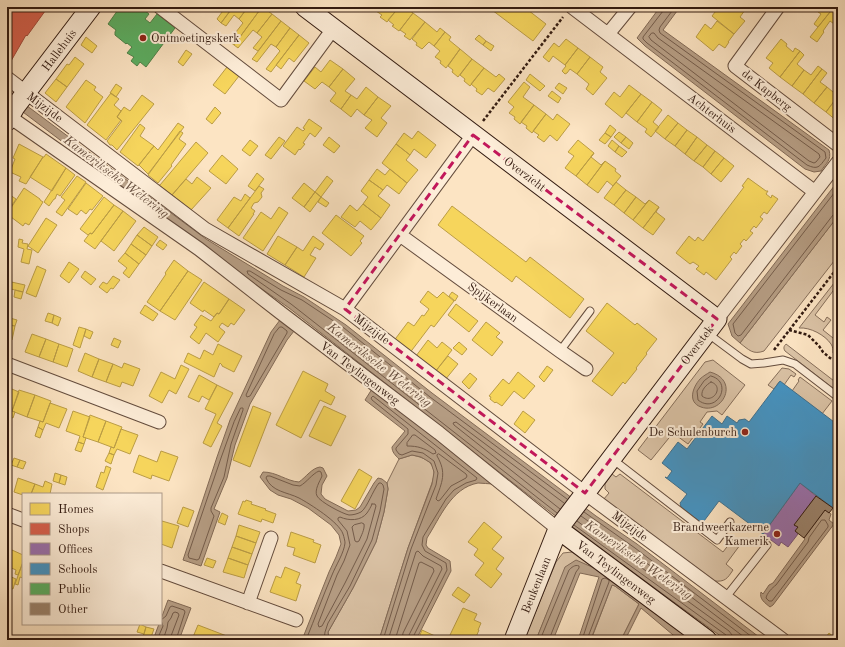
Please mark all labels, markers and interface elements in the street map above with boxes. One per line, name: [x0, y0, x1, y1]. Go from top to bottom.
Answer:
street label: Hallehuis: [40, 28, 79, 74]
marker: Ontmoetingskerk: [138, 33, 148, 43]
place label: Ontmoetingskerk: [151, 33, 240, 45]
street label: de Kapberg: [739, 68, 794, 114]
street label: Mijzijde: [24, 91, 65, 125]
street label: Achterhuis: [685, 92, 738, 136]
water label: Kameriksche Wetering: [60, 133, 171, 221]
street label: Overzicht: [501, 155, 548, 194]
street label: Spijkerlaan: [465, 281, 520, 325]
street label: Mijzijde: [351, 313, 392, 347]
water label: Kameriksche Wetering: [324, 320, 433, 410]
street label: Overstek: [679, 324, 716, 368]
street label: Van Teylingenweg: [317, 340, 402, 408]
place label: De Schulenburch: [649, 427, 737, 439]
marker: De Schulenburch: [740, 427, 750, 437]
legend: [22, 493, 162, 625]
text: Homes: [58, 504, 94, 516]
street label: Mijzijde: [609, 510, 650, 544]
water label: Kameriksche Wetering: [581, 518, 694, 602]
place label: Brandweerkazerne Kamerik: [673, 522, 769, 548]
text: Shops: [58, 524, 89, 536]
marker: Brandweerkazerne Kamerik: [772, 529, 782, 539]
street label: Van Teylingenweg: [573, 539, 658, 607]
text: Offices: [58, 544, 93, 556]
street label: Beukenlaan: [520, 555, 554, 615]
text: Schools: [58, 564, 98, 576]
text: Public: [58, 584, 90, 596]
text: Other: [58, 604, 88, 616]

